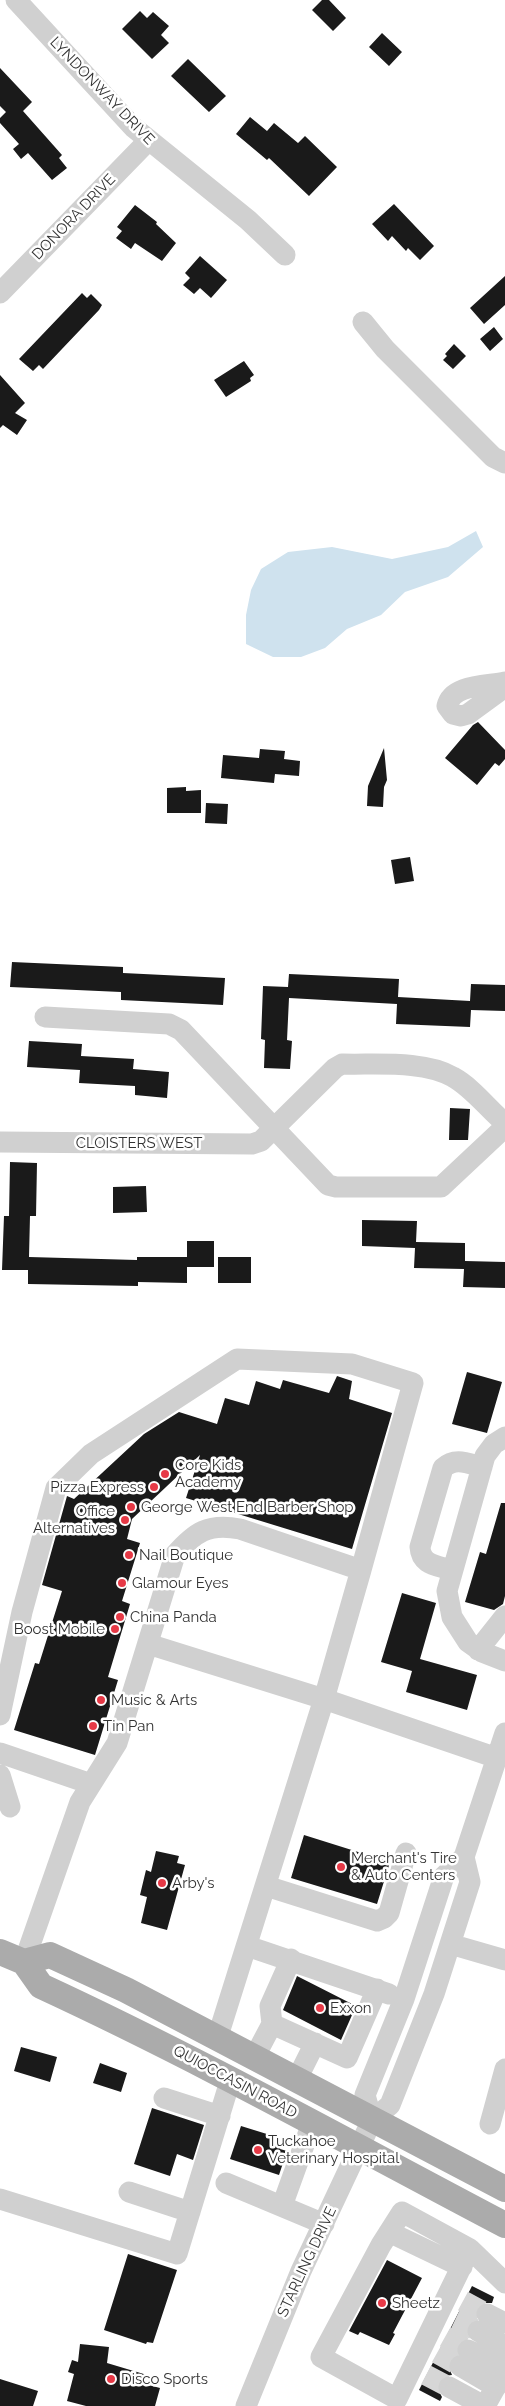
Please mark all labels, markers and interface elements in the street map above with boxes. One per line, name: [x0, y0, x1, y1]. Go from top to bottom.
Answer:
street label: LYNDONWAY DRIVE: [46, 33, 158, 149]
street label: DONORA DRIVE: [29, 170, 119, 264]
street label: CLOISTERS WEST: [76, 1134, 202, 1152]
place label: Core Kids Academy: [175, 1456, 241, 1491]
marker: Core Kids Academy: [159, 1468, 171, 1480]
place label: Pizza Express: [50, 1478, 144, 1496]
marker: Pizza Express: [148, 1481, 160, 1493]
place label: George West End Barber Shop: [141, 1498, 354, 1516]
marker: George West End Barber Shop: [125, 1501, 137, 1513]
place label: Office Alternatives: [33, 1502, 115, 1537]
marker: Office Alternatives: [119, 1514, 131, 1526]
place label: Nail Boutique: [139, 1546, 233, 1564]
marker: Nail Boutique: [123, 1549, 135, 1561]
place label: Glamour Eyes: [132, 1574, 228, 1592]
marker: Glamour Eyes: [116, 1577, 128, 1589]
place label: China Panda: [130, 1608, 217, 1626]
marker: China Panda: [114, 1611, 126, 1623]
place label: Boost Mobile: [14, 1620, 105, 1638]
marker: Boost Mobile: [109, 1623, 121, 1635]
place label: Music & Arts: [111, 1691, 197, 1709]
marker: Music & Arts: [95, 1694, 107, 1706]
place label: Tin Pan: [103, 1717, 154, 1735]
marker: Tin Pan: [87, 1720, 99, 1732]
place label: Merchant's Tire & Auto Centers: [351, 1849, 457, 1884]
marker: Merchant's Tire & Auto Centers: [335, 1861, 347, 1873]
place label: Arby's: [172, 1874, 215, 1892]
marker: Arby's: [156, 1877, 168, 1889]
place label: Exxon: [330, 1999, 372, 2017]
marker: Exxon: [314, 2002, 326, 2014]
street label: QUIOCCASIN ROAD: [170, 2042, 300, 2122]
place label: Tuckahoe Veterinary Hospital: [268, 2132, 399, 2167]
marker: Tuckahoe Veterinary Hospital: [252, 2144, 264, 2156]
street label: STARLING DRIVE: [274, 2204, 340, 2320]
place label: Sheetz: [392, 2294, 440, 2312]
marker: Sheetz: [376, 2297, 388, 2309]
place label: Disco Sports: [121, 2370, 208, 2388]
marker: Disco Sports: [105, 2373, 117, 2385]

